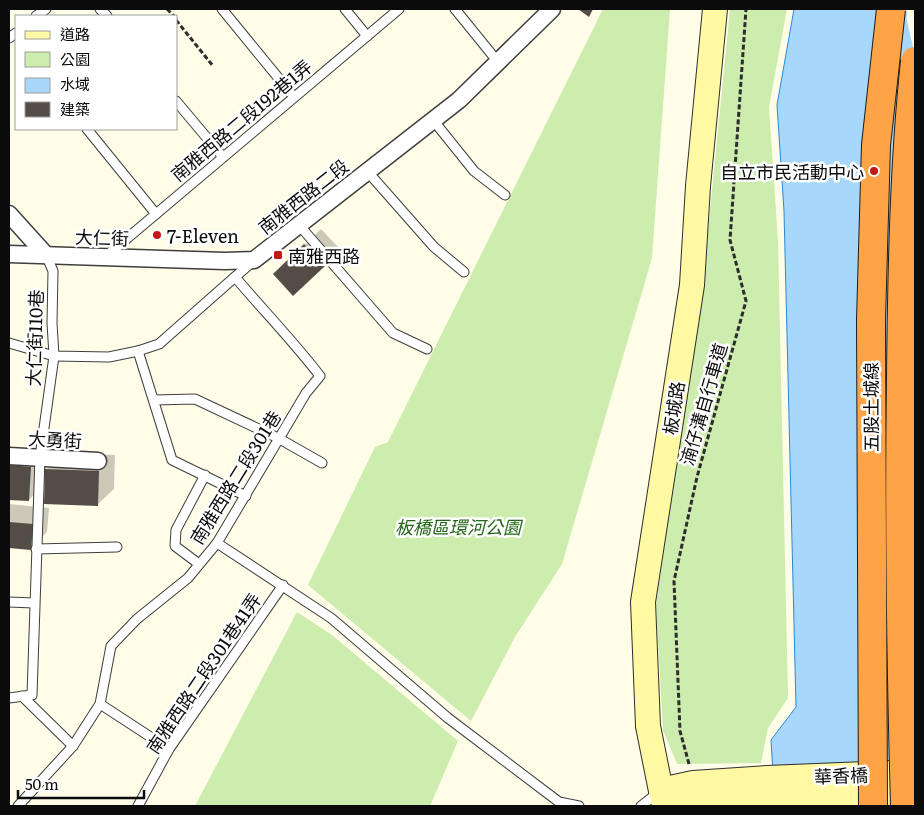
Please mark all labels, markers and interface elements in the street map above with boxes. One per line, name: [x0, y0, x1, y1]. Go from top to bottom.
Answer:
legend: [15, 15, 178, 130]
text: 道路: [60, 22, 90, 45]
text: 公園: [60, 47, 90, 70]
street label: 南雅西路二段192巷1弄: [165, 53, 317, 187]
text: 水域: [60, 72, 90, 95]
text: 建築: [60, 97, 90, 120]
street label: 南雅西路二段: [252, 152, 354, 240]
place label: 自立市民活動中心: [720, 158, 864, 185]
marker: 自立市民活動中心: [868, 165, 880, 177]
place label: 7-Eleven: [167, 222, 239, 249]
street label: 大仁街: [75, 223, 129, 251]
marker: 7-Eleven: [151, 229, 163, 241]
place label: 南雅西路: [288, 242, 360, 269]
marker: 南雅西路: [272, 249, 284, 261]
street label: 大仁街110巷: [19, 289, 49, 387]
street label: 湳仔溝自行車道: [673, 340, 733, 468]
street label: 五股土城線: [857, 362, 884, 452]
street label: 板城路: [655, 379, 691, 437]
street label: 南雅西路二段301巷: [183, 405, 287, 549]
street label: 大勇街: [27, 424, 83, 454]
park label: 板橋區環河公園: [395, 513, 524, 540]
street label: 南雅西路二段301巷41弄: [139, 587, 267, 759]
street label: 華香橋: [814, 761, 868, 789]
scale bar: [18, 768, 144, 800]
text: 50 m: [25, 772, 59, 795]

